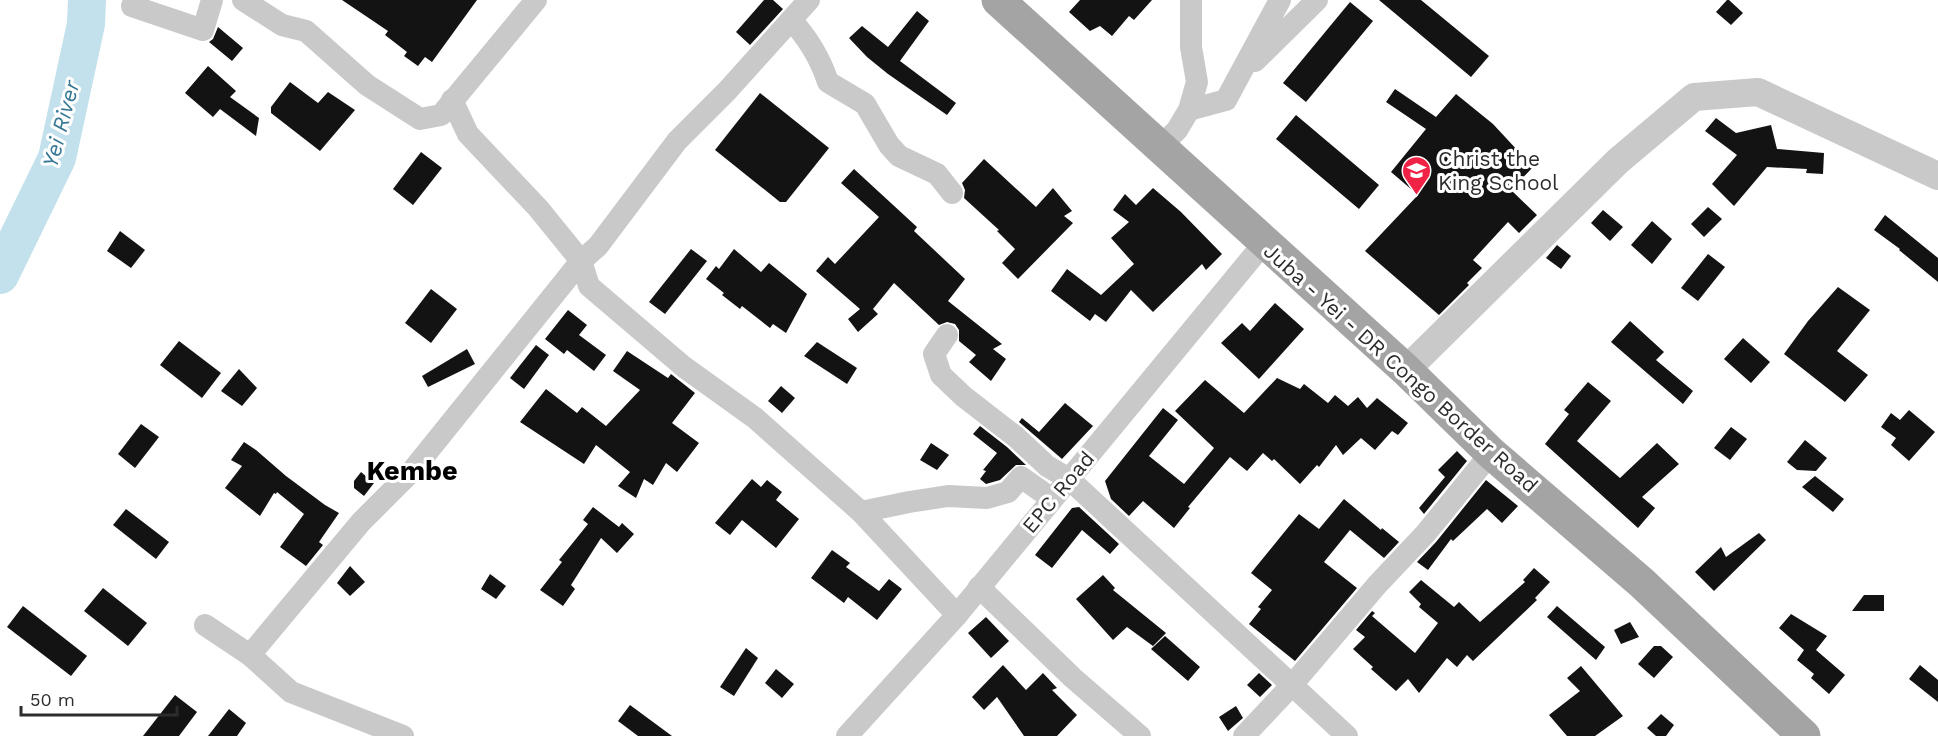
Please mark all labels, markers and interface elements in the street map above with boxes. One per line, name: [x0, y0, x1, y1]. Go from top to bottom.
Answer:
water label: Yei River: [37, 76, 85, 170]
place label: Christ the King School: [1438, 146, 1559, 195]
school or university icon: Christ the King School: [1401, 154, 1433, 196]
street label: Juba - Yei - DR Congo Border Road: [1259, 238, 1543, 498]
street label: EPC Road: [1017, 446, 1099, 538]
district label: Kembe: [366, 455, 458, 487]
scale bar: [21, 679, 177, 717]
text: 50 m: [30, 689, 75, 710]

